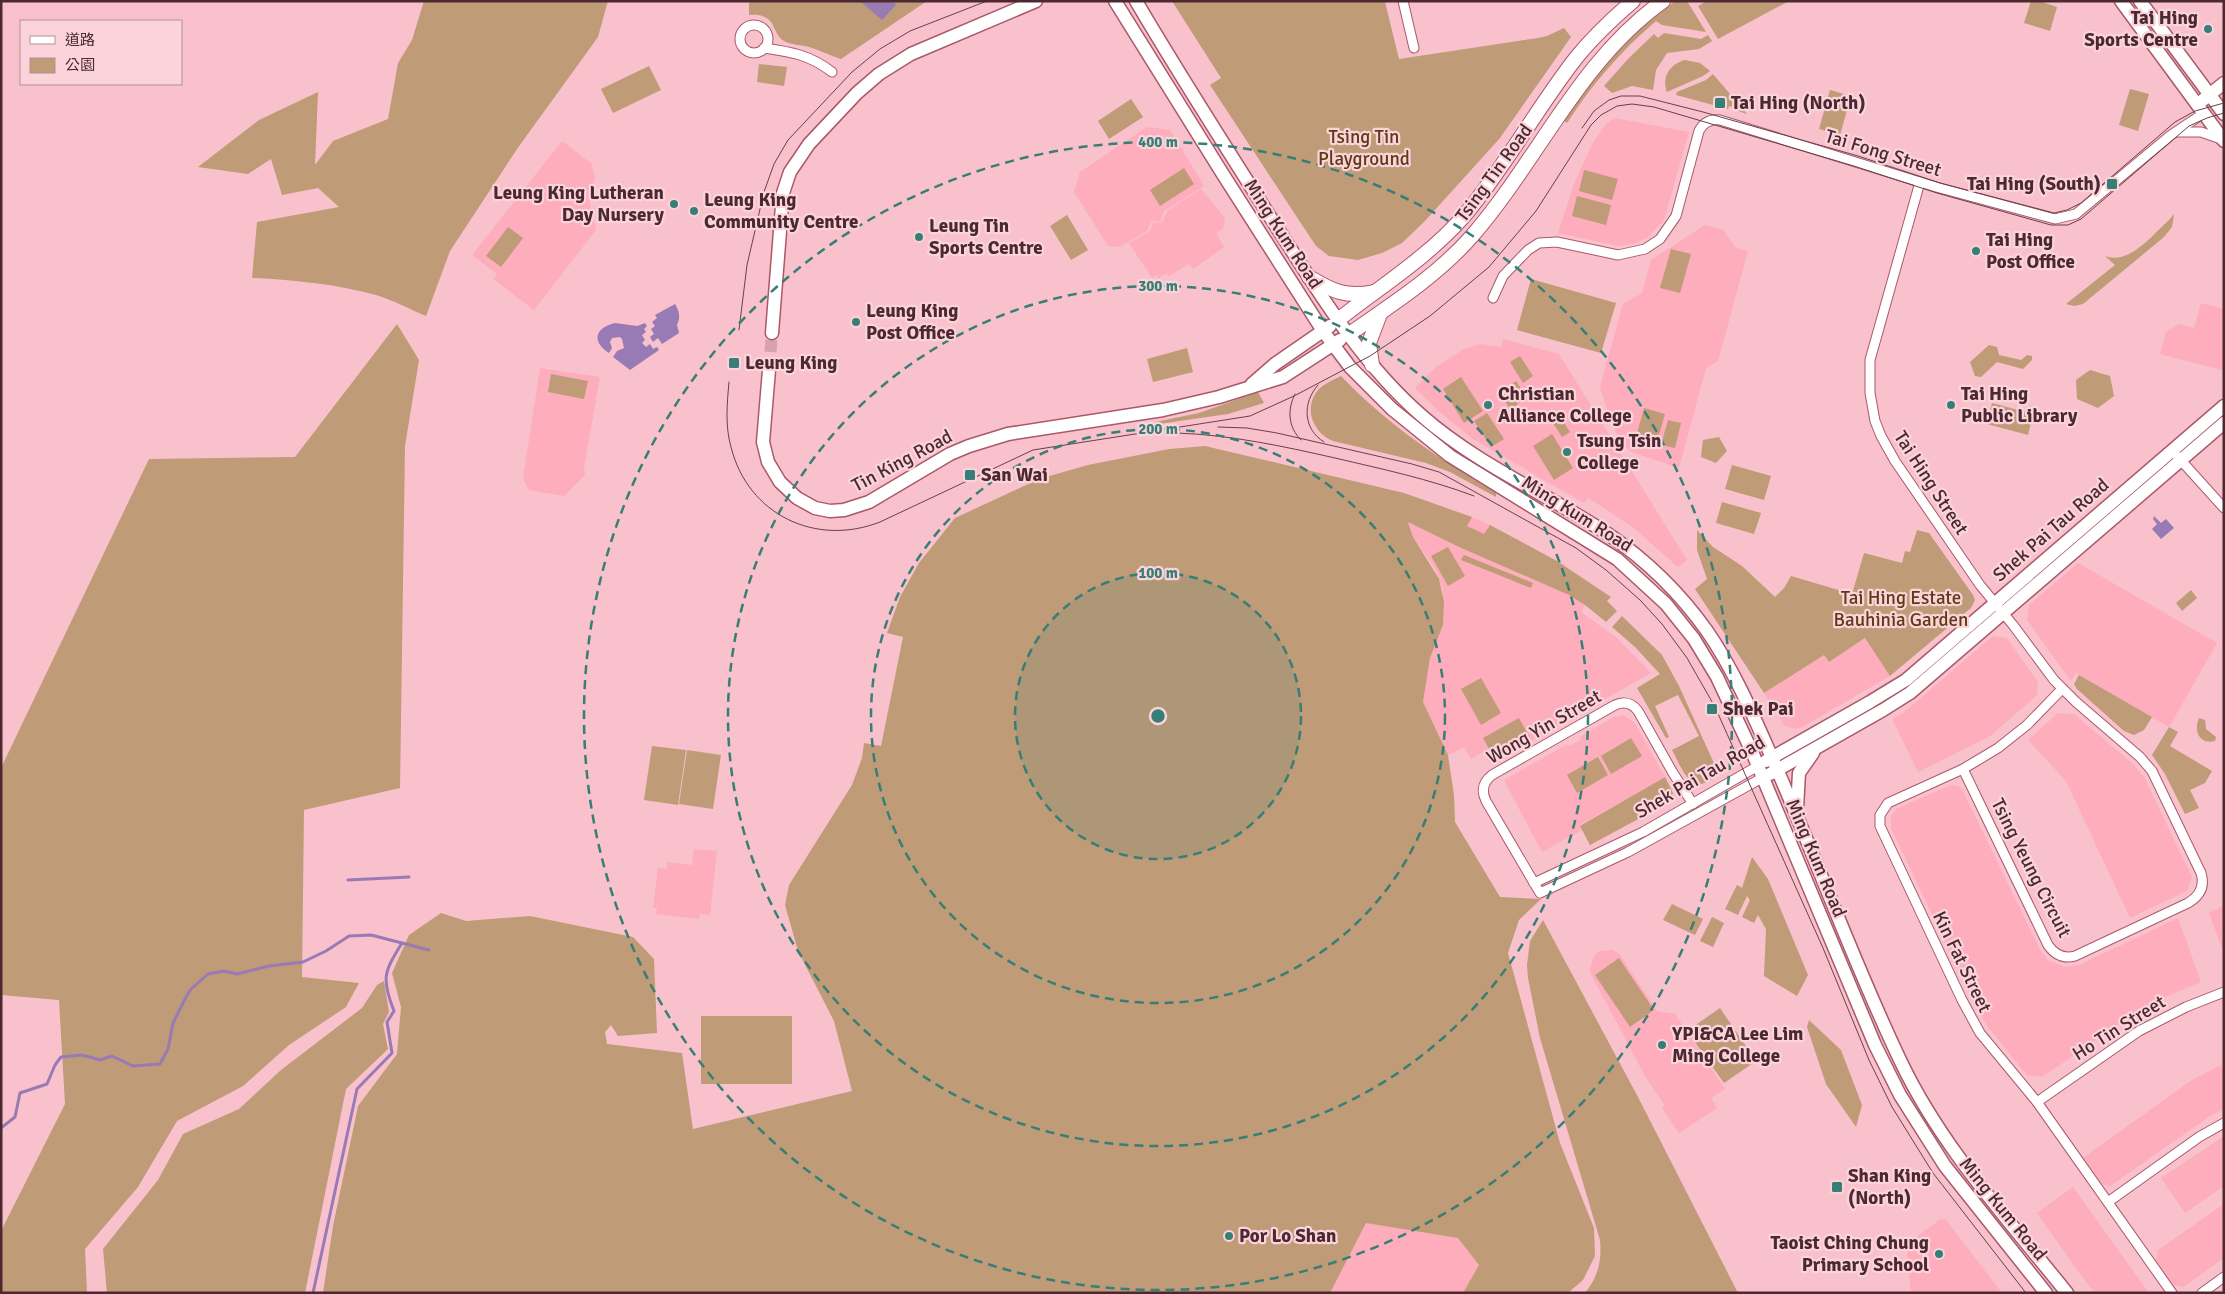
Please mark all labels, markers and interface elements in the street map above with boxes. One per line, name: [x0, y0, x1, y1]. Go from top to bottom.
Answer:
place label: Tai Hing Sports Centre: [2084, 6, 2198, 52]
legend: [20, 20, 182, 85]
marker: Tai Hing Sports Centre: [2202, 23, 2214, 35]
text: 道路: [65, 31, 95, 49]
text: 公園: [65, 56, 95, 74]
place label: Tai Hing (North): [1731, 91, 1866, 115]
marker: Tai Hing (North): [1713, 96, 1727, 110]
street label: Tsing Tin Road: [1450, 119, 1538, 227]
street label: Tai Fong Street: [1822, 124, 1944, 182]
park label: Tsing Tin Playground: [1318, 125, 1410, 171]
text: 400 m: [1138, 133, 1178, 151]
place label: Tai Hing (South): [1967, 172, 2101, 196]
street label: Ming Kum Road: [1239, 174, 1327, 294]
marker: Tai Hing (South): [2105, 177, 2119, 191]
place label: Leung King Lutheran Day Nursery: [493, 181, 665, 227]
place label: Leung King Community Centre: [704, 188, 859, 234]
marker: Leung King Lutheran Day Nursery: [668, 198, 680, 210]
marker: Leung King Community Centre: [688, 205, 700, 217]
place label: Leung Tin Sports Centre: [929, 214, 1043, 260]
place label: Tai Hing Post Office: [1986, 228, 2075, 274]
marker: Leung Tin Sports Centre: [913, 231, 925, 243]
marker: Tai Hing Post Office: [1970, 245, 1982, 257]
text: 300 m: [1138, 277, 1178, 295]
place label: Leung King Post Office: [866, 299, 958, 345]
marker: Leung King Post Office: [850, 316, 862, 328]
place label: Leung King: [745, 351, 837, 375]
marker: Leung King: [727, 356, 741, 370]
place label: Christian Alliance College: [1498, 382, 1632, 428]
place label: Tai Hing Public Library: [1961, 382, 2078, 428]
marker: Christian Alliance College: [1482, 399, 1494, 411]
marker: Tai Hing Public Library: [1945, 399, 1957, 411]
text: 200 m: [1138, 420, 1178, 438]
street label: Tin King Road: [847, 424, 957, 498]
street label: Tai Hing Street: [1889, 427, 1974, 540]
place label: Tsung Tsin College: [1577, 429, 1661, 475]
marker: Tsung Tsin College: [1561, 446, 1573, 458]
place label: San Wai: [981, 463, 1048, 487]
marker: San Wai: [963, 468, 977, 482]
street label: Ming Kum Road: [1517, 470, 1637, 558]
street label: Shek Pai Tau Road: [1988, 473, 2114, 587]
text: 100 m: [1138, 564, 1178, 582]
park label: Tai Hing Estate Bauhinia Garden: [1834, 586, 1968, 632]
street label: Wong Yin Street: [1482, 684, 1606, 770]
place label: Shek Pai: [1723, 697, 1794, 721]
marker: Shek Pai: [1705, 702, 1719, 716]
centre of rings: [1149, 707, 1167, 725]
street label: Shek Pai Tau Road: [1631, 730, 1769, 824]
street label: Tsing Yeung Circuit: [1986, 794, 2077, 942]
street label: Ming Kum Road: [1780, 795, 1852, 921]
street label: Kin Fat Street: [1927, 907, 1997, 1017]
street label: Ho Tin Street: [2068, 990, 2170, 1066]
place label: YPI&CA Lee Lim Ming College: [1671, 1022, 1803, 1068]
marker: YPI&CA Lee Lim Ming College: [1656, 1039, 1668, 1051]
street label: Ming Kum Road: [1954, 1152, 2052, 1266]
place label: Shan King (North): [1848, 1164, 1931, 1210]
marker: Shan King (North): [1830, 1180, 1844, 1194]
place label: Por Lo Shan: [1239, 1224, 1336, 1248]
marker: Por Lo Shan: [1223, 1230, 1235, 1242]
place label: Taoist Ching Chung Primary School: [1771, 1231, 1929, 1277]
marker: Taoist Ching Chung Primary School: [1933, 1248, 1945, 1260]

